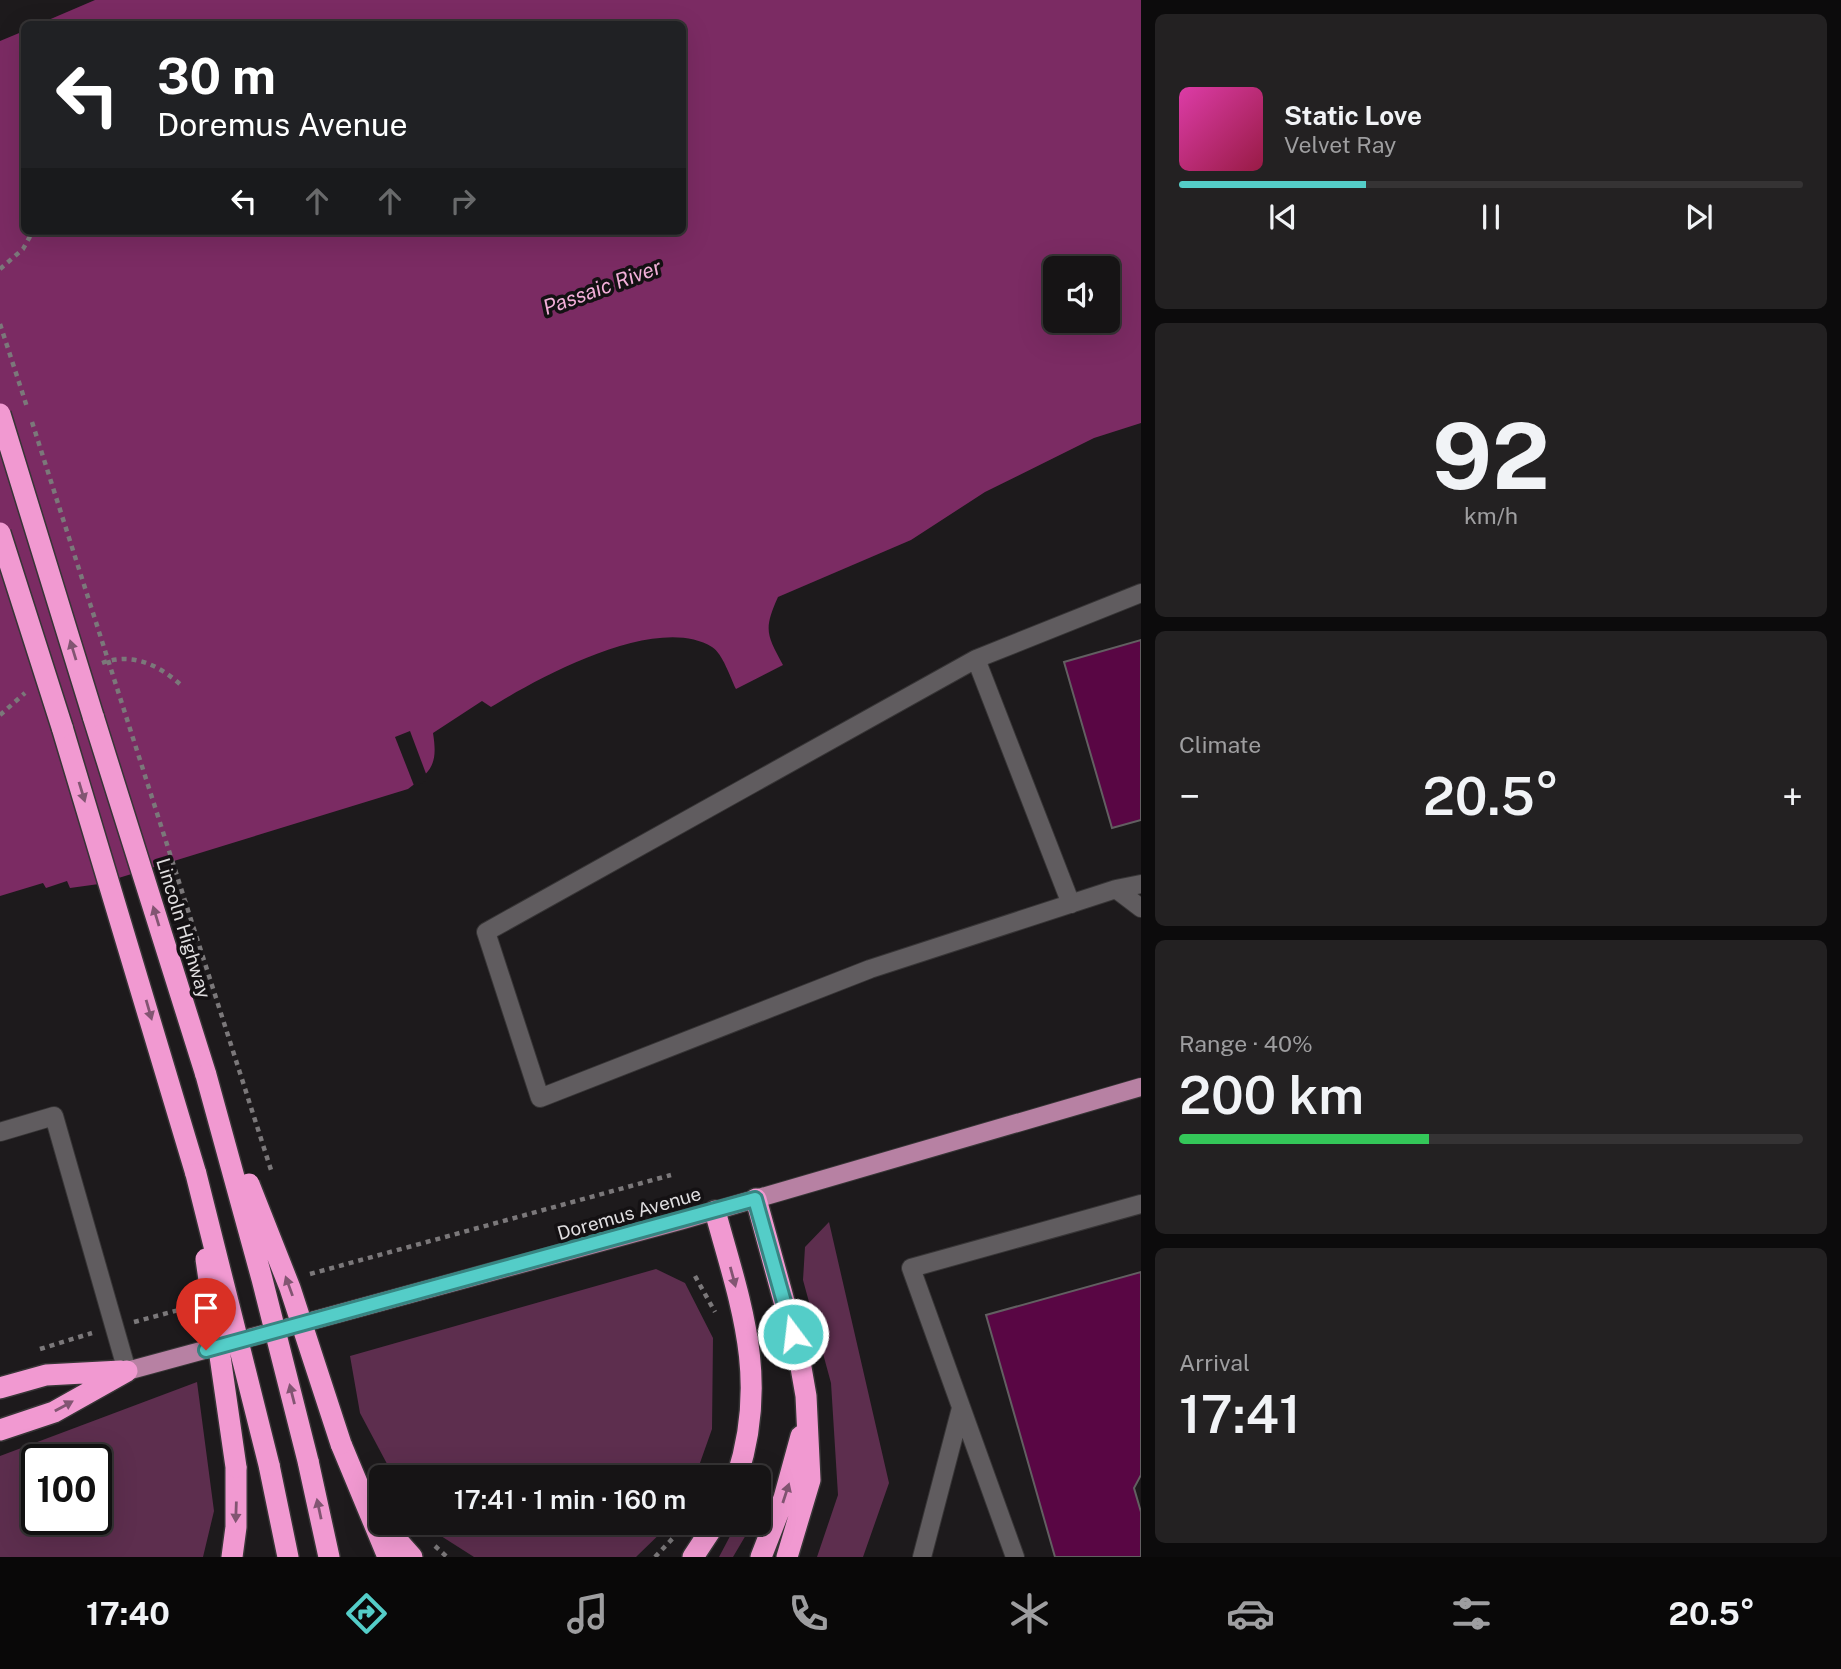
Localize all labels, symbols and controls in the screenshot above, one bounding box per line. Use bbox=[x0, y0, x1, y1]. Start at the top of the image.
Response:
text: 30 m bbox=[157, 47, 276, 105]
icon: left bbox=[42, 49, 133, 140]
text: Static Love bbox=[1284, 100, 1422, 131]
text: Doremus Avenue bbox=[157, 106, 408, 143]
text: Velvet Ray bbox=[1284, 131, 1396, 158]
icon: left bbox=[225, 182, 263, 220]
icon: ahead bbox=[298, 182, 336, 220]
icon: ahead bbox=[371, 182, 409, 220]
icon: right bbox=[444, 182, 482, 220]
icon: previous bbox=[1264, 198, 1302, 236]
icon: pause bbox=[1472, 198, 1510, 236]
icon: next bbox=[1680, 198, 1718, 236]
water label: Passaic River bbox=[539, 254, 666, 320]
map controls bbox=[1043, 256, 1120, 333]
button: sound bbox=[1043, 256, 1120, 333]
text: 92 bbox=[1432, 403, 1550, 509]
text: km/h bbox=[1464, 502, 1518, 529]
one-way arrow bbox=[68, 640, 78, 661]
text: Climate bbox=[1179, 731, 1261, 758]
text: 20.5° bbox=[1423, 766, 1559, 827]
text: − bbox=[1179, 774, 1200, 819]
text: + bbox=[1782, 774, 1803, 819]
one-way arrow bbox=[77, 782, 87, 803]
street label: Lincoln Highway bbox=[152, 855, 216, 1001]
one-way arrow bbox=[150, 905, 161, 926]
one-way arrow bbox=[144, 1000, 154, 1021]
text: Range · 40% bbox=[1179, 1030, 1313, 1057]
text: 200 km bbox=[1179, 1065, 1364, 1126]
street label: Doremus Avenue bbox=[554, 1182, 704, 1244]
one-way arrow bbox=[728, 1266, 739, 1288]
one-way arrow bbox=[283, 1275, 294, 1296]
pin bbox=[176, 1278, 236, 1350]
icon: arrive bbox=[187, 1289, 225, 1327]
position arrow bbox=[756, 1297, 830, 1371]
text: Arrival bbox=[1179, 1349, 1250, 1376]
one-way arrow bbox=[286, 1383, 297, 1405]
text: 17:41 bbox=[1179, 1384, 1301, 1445]
one-way arrow bbox=[54, 1400, 74, 1412]
speed limit sign: 100 bbox=[21, 1444, 112, 1535]
one-way arrow bbox=[781, 1483, 792, 1504]
text: 17:41 · 1 min · 160 m bbox=[454, 1484, 686, 1515]
one-way arrow bbox=[313, 1498, 324, 1520]
one-way arrow bbox=[231, 1501, 242, 1523]
icon: directions bbox=[342, 1589, 391, 1638]
icon: music bbox=[563, 1589, 612, 1638]
icon: phone bbox=[784, 1589, 833, 1638]
icon: climate bbox=[1005, 1589, 1054, 1638]
icon: car bbox=[1226, 1589, 1275, 1638]
icon: filters bbox=[1447, 1589, 1496, 1638]
text: 17:40 bbox=[86, 1595, 170, 1632]
text: 20.5° bbox=[1669, 1595, 1755, 1632]

